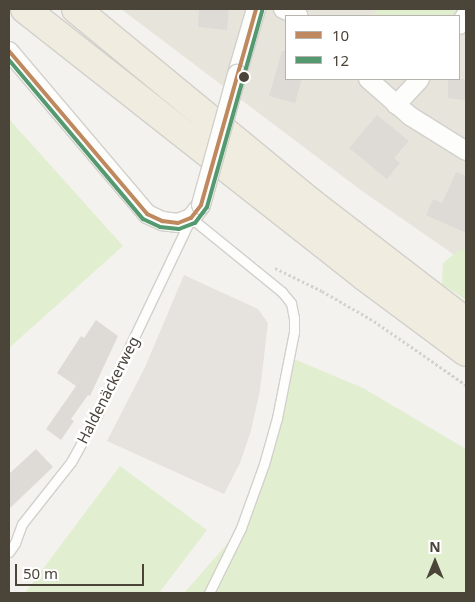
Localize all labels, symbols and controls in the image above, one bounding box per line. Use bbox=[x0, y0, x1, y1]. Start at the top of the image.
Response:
legend bbox=[285, 15, 460, 80]
text: 10 bbox=[332, 25, 349, 45]
text: 12 bbox=[332, 50, 349, 70]
unlabelled marker bbox=[239, 72, 249, 82]
street label: Haldenäckerweg bbox=[73, 333, 143, 447]
north arrow bbox=[410, 537, 460, 587]
text: N bbox=[429, 537, 441, 556]
scale bar bbox=[18, 554, 146, 586]
text: 50 m bbox=[23, 563, 58, 583]

